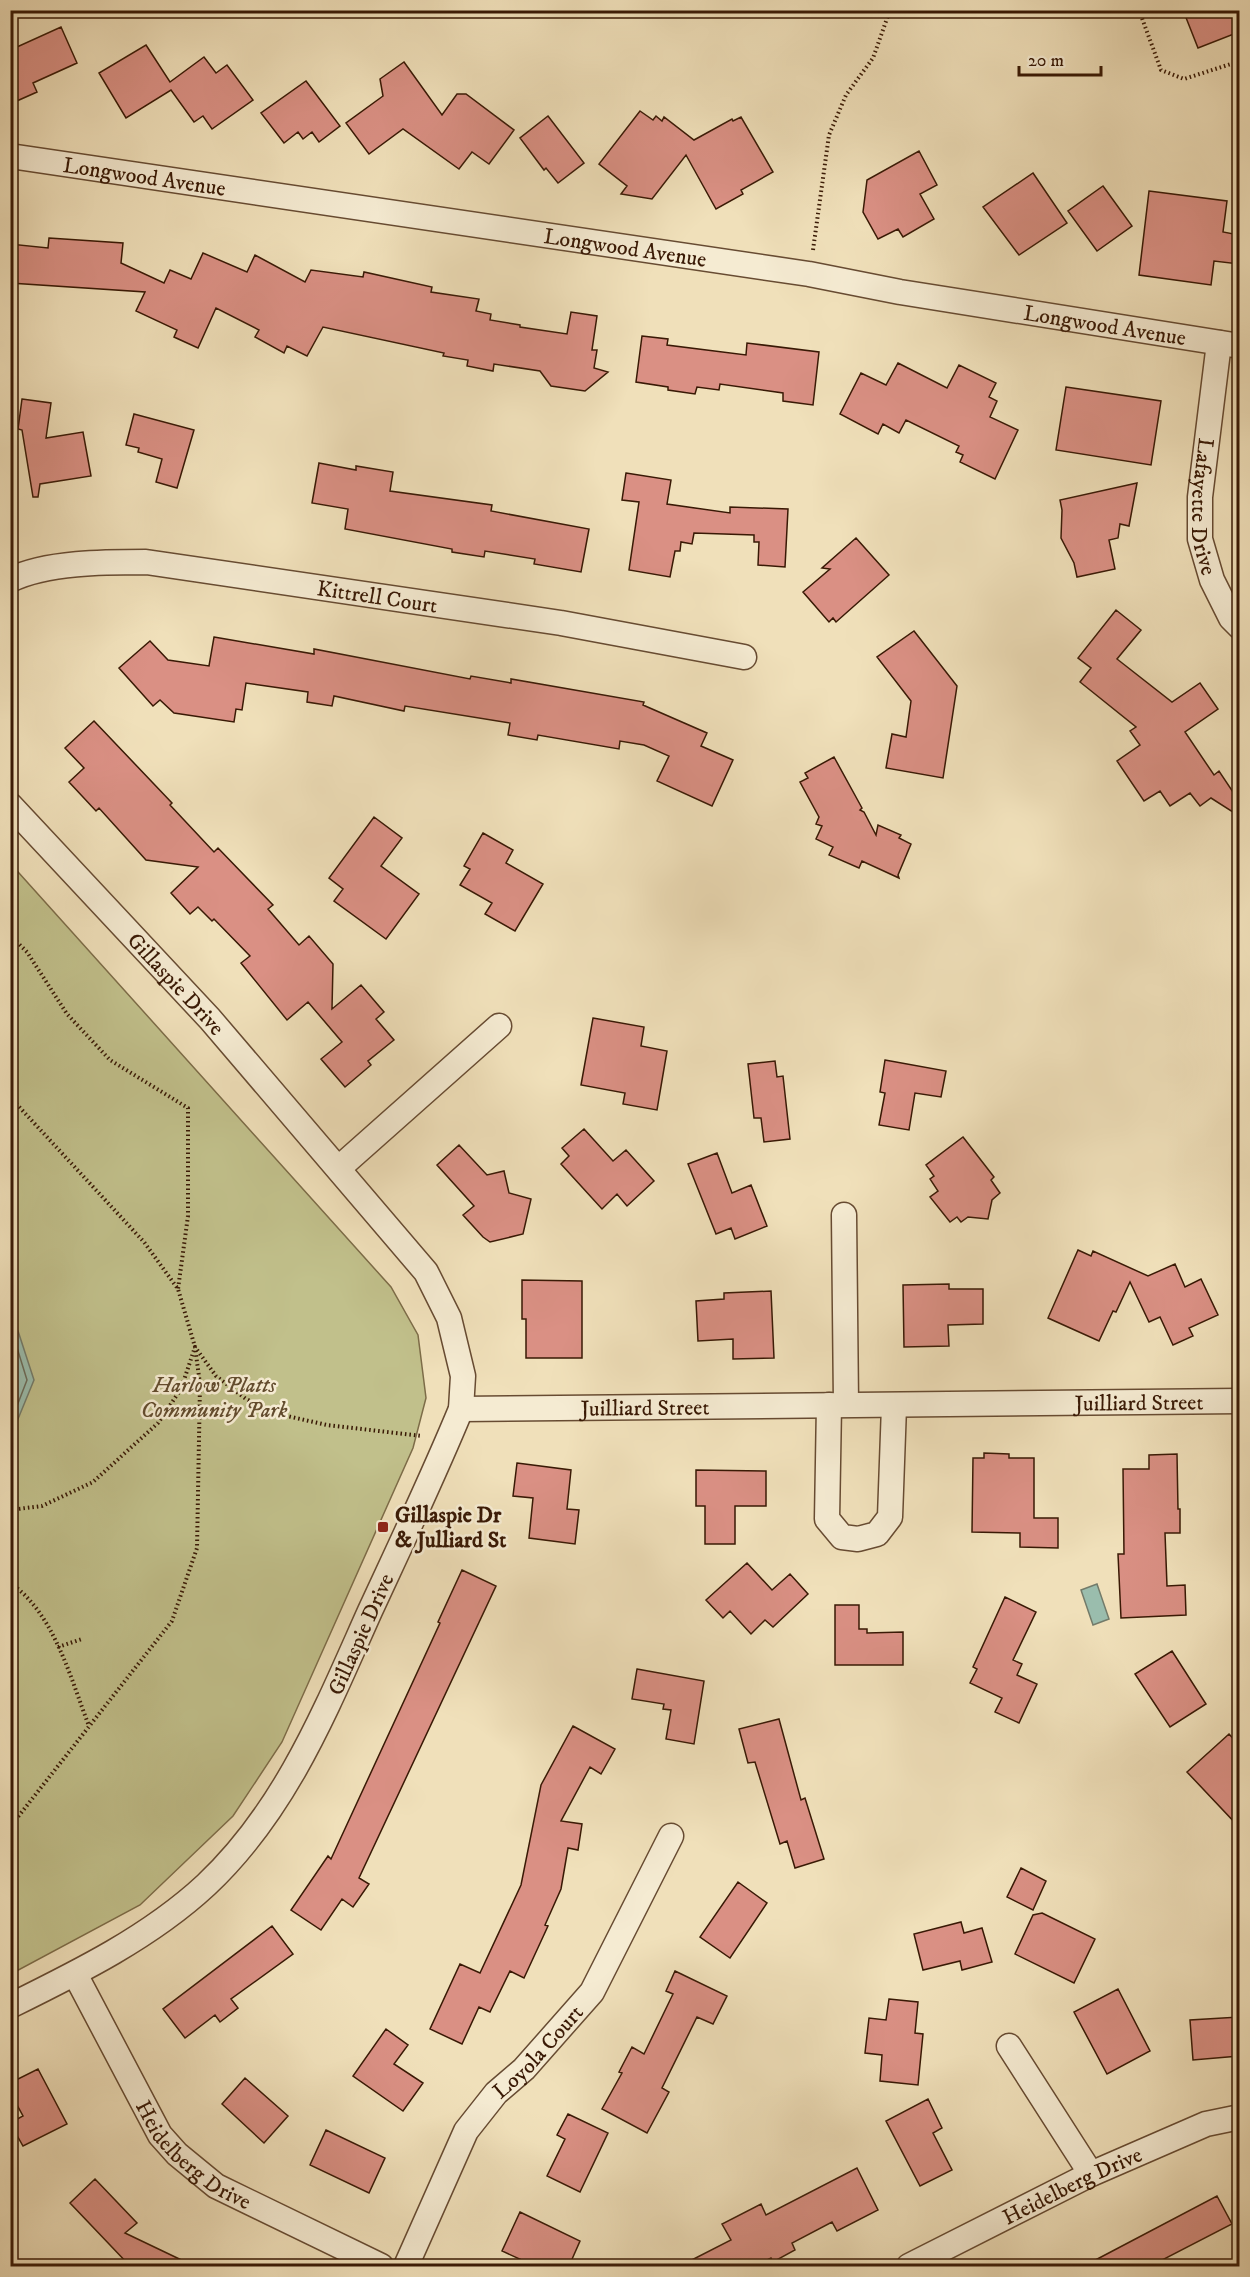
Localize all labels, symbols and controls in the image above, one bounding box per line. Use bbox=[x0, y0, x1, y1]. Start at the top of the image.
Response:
scale bar bbox=[1019, 39, 1102, 77]
text: 20 m bbox=[1028, 50, 1064, 72]
street label: Longwood Avenue bbox=[61, 152, 227, 203]
street label: Longwood Avenue bbox=[542, 223, 708, 274]
street label: Longwood Avenue bbox=[1022, 300, 1188, 352]
street label: Lafayette Drive bbox=[1185, 436, 1222, 579]
street label: Kittrell Court bbox=[315, 575, 439, 620]
street label: Gillaspie Drive bbox=[121, 927, 230, 1041]
park label: Harlow Platts Community Park bbox=[141, 1372, 288, 1424]
street label: Juilliard Street bbox=[1072, 1389, 1204, 1418]
street label: Juilliard Street bbox=[578, 1394, 710, 1423]
place label: Gillaspie Dr & Julliard St bbox=[395, 1502, 506, 1554]
marker: Gillaspie Dr & Julliard St bbox=[376, 1520, 390, 1534]
street label: Gillaspie Drive bbox=[322, 1570, 400, 1700]
street label: Loyola Court bbox=[488, 2000, 589, 2105]
street label: Heidelberg Drive bbox=[129, 2096, 255, 2216]
street label: Heidelberg Drive bbox=[998, 2141, 1146, 2232]

